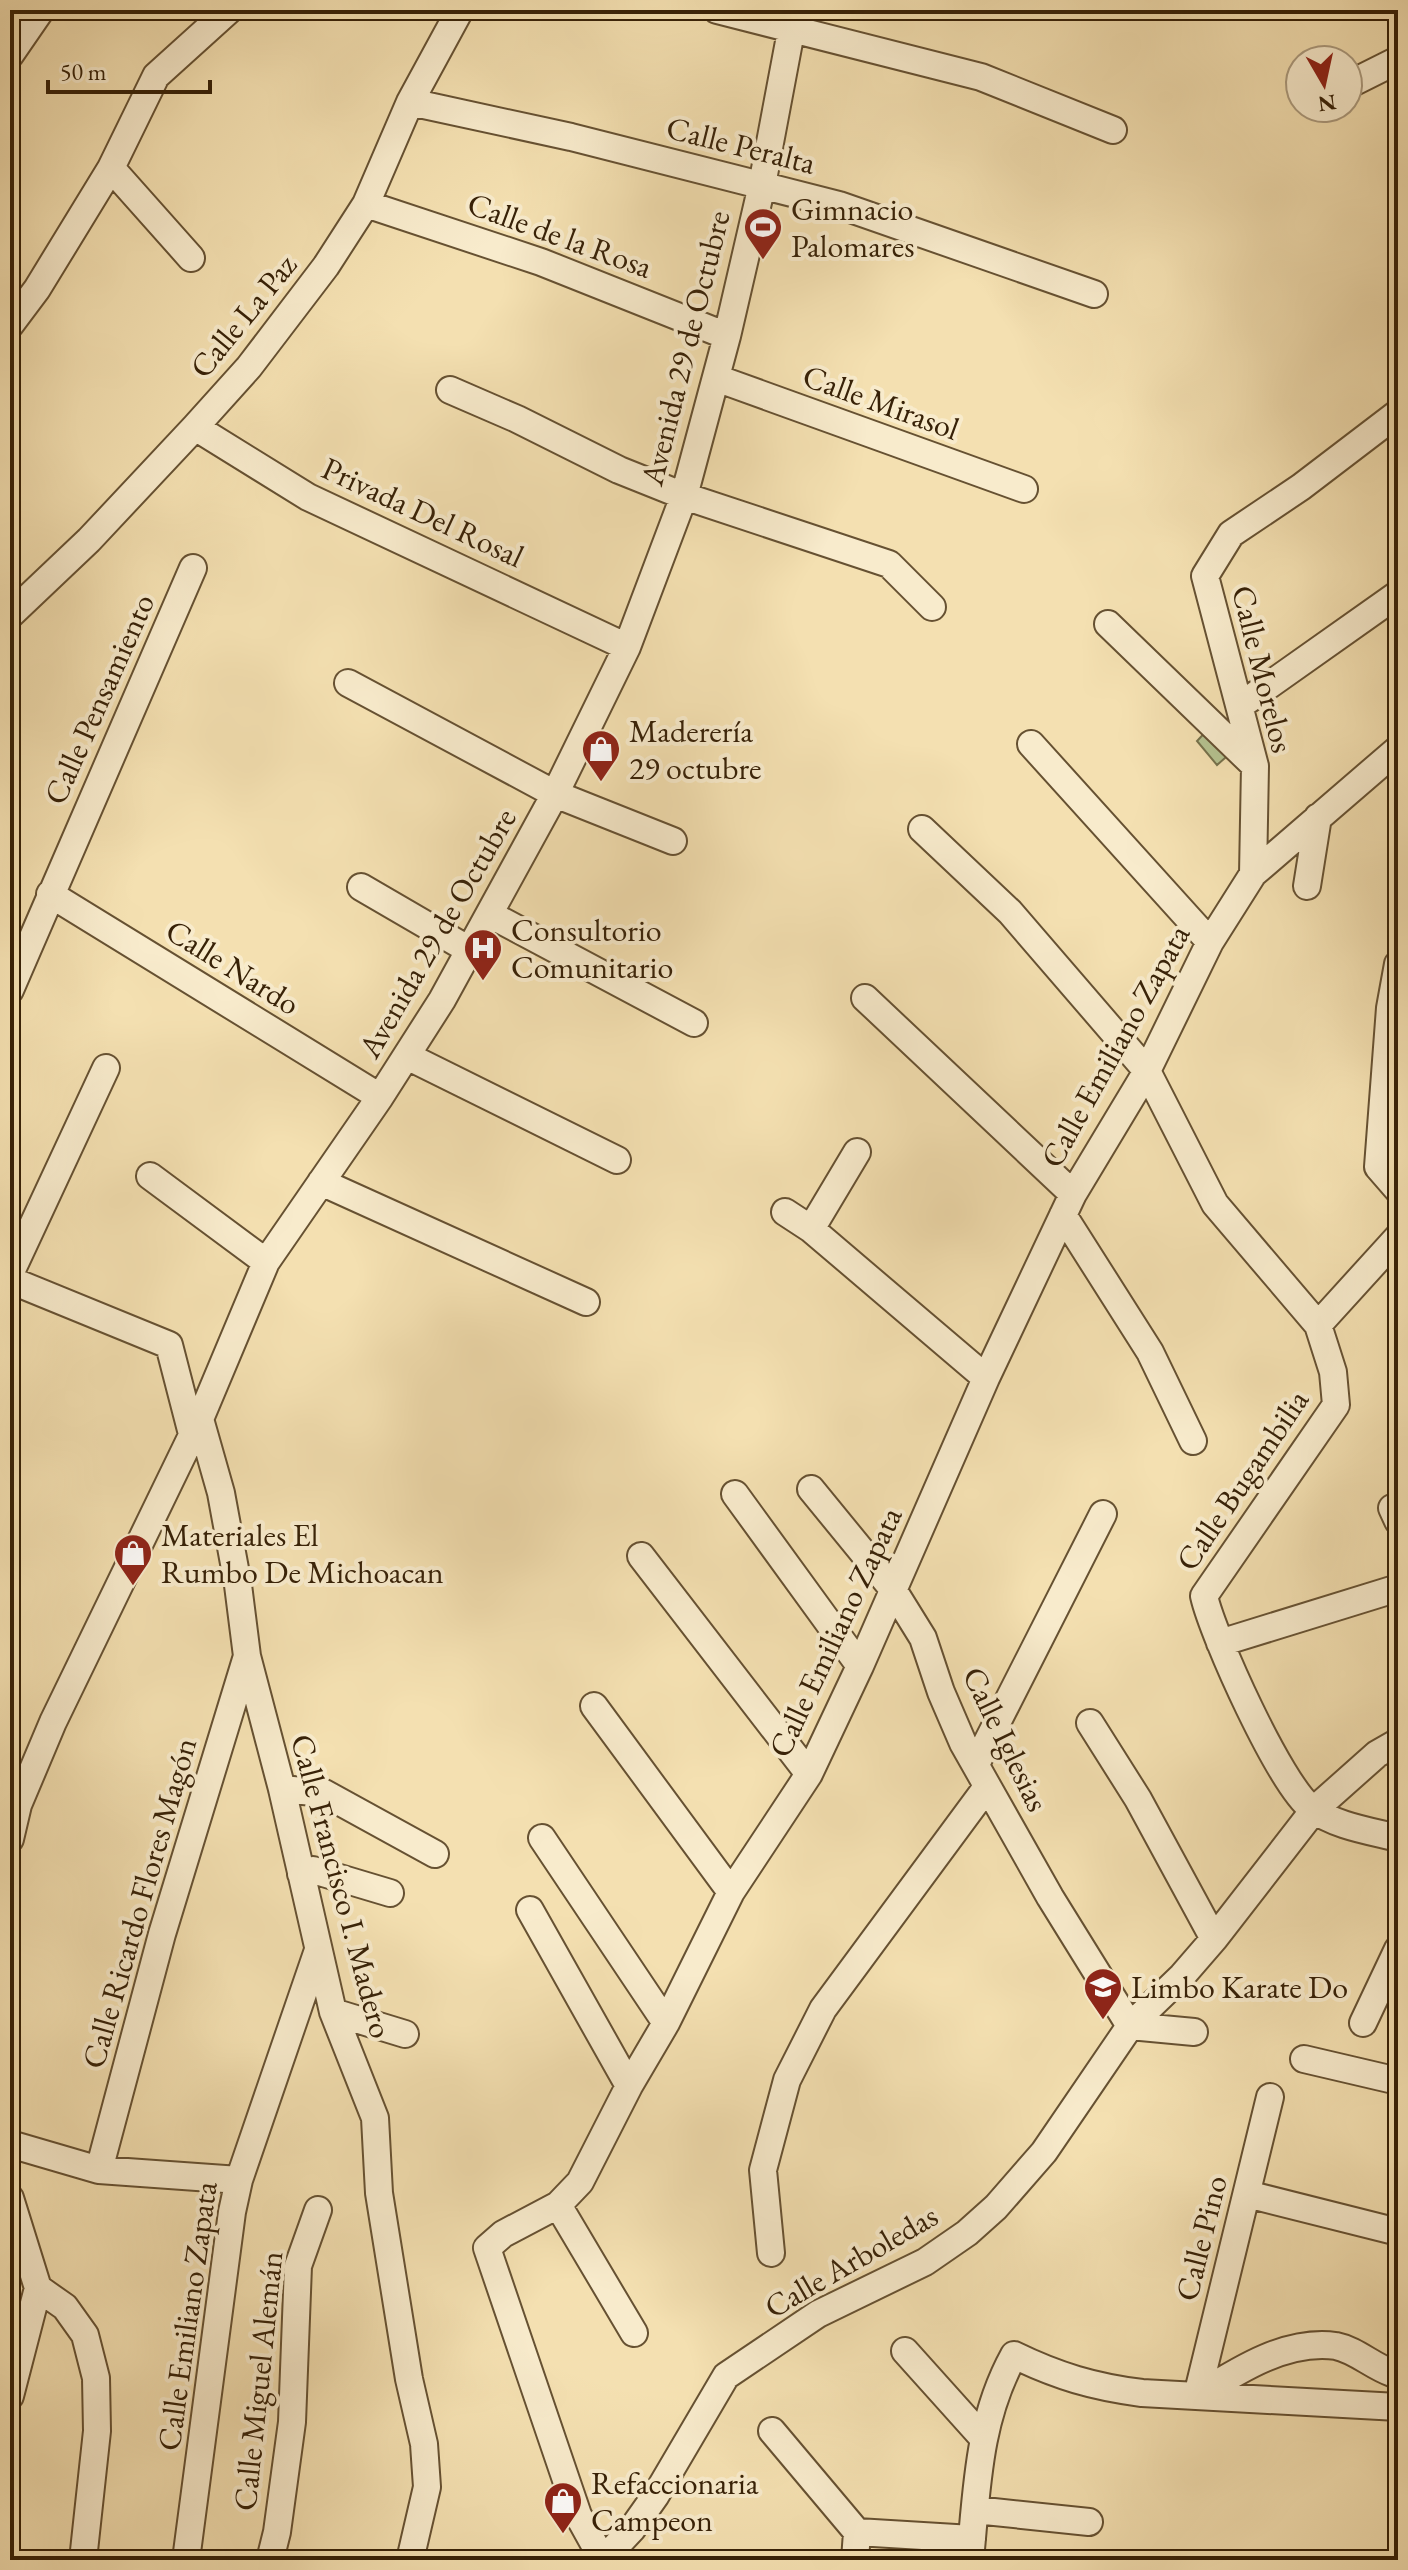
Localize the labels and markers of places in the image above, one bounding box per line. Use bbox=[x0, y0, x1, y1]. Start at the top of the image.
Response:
place label: Gimnacio Palomares bbox=[791, 188, 915, 267]
sports icon: Gimnacio Palomares bbox=[742, 206, 784, 261]
place label: Maderería 29 octubre bbox=[629, 710, 762, 789]
shop icon: Maderería 29 octubre bbox=[580, 728, 622, 783]
place label: Consultorio Comunitario bbox=[511, 909, 673, 988]
hospital icon: Consultorio Comunitario bbox=[462, 927, 504, 982]
place label: Materiales El Rumbo De Michoacan bbox=[161, 1514, 444, 1593]
shop icon: Materiales El Rumbo De Michoacan bbox=[112, 1532, 154, 1587]
school or university icon: Limbo Karate Do bbox=[1082, 1966, 1124, 2021]
place label: Limbo Karate Do bbox=[1131, 1966, 1348, 2008]
place label: Refaccionaria Campeon bbox=[591, 2462, 759, 2541]
shop icon: Refaccionaria Campeon bbox=[542, 2480, 584, 2535]

